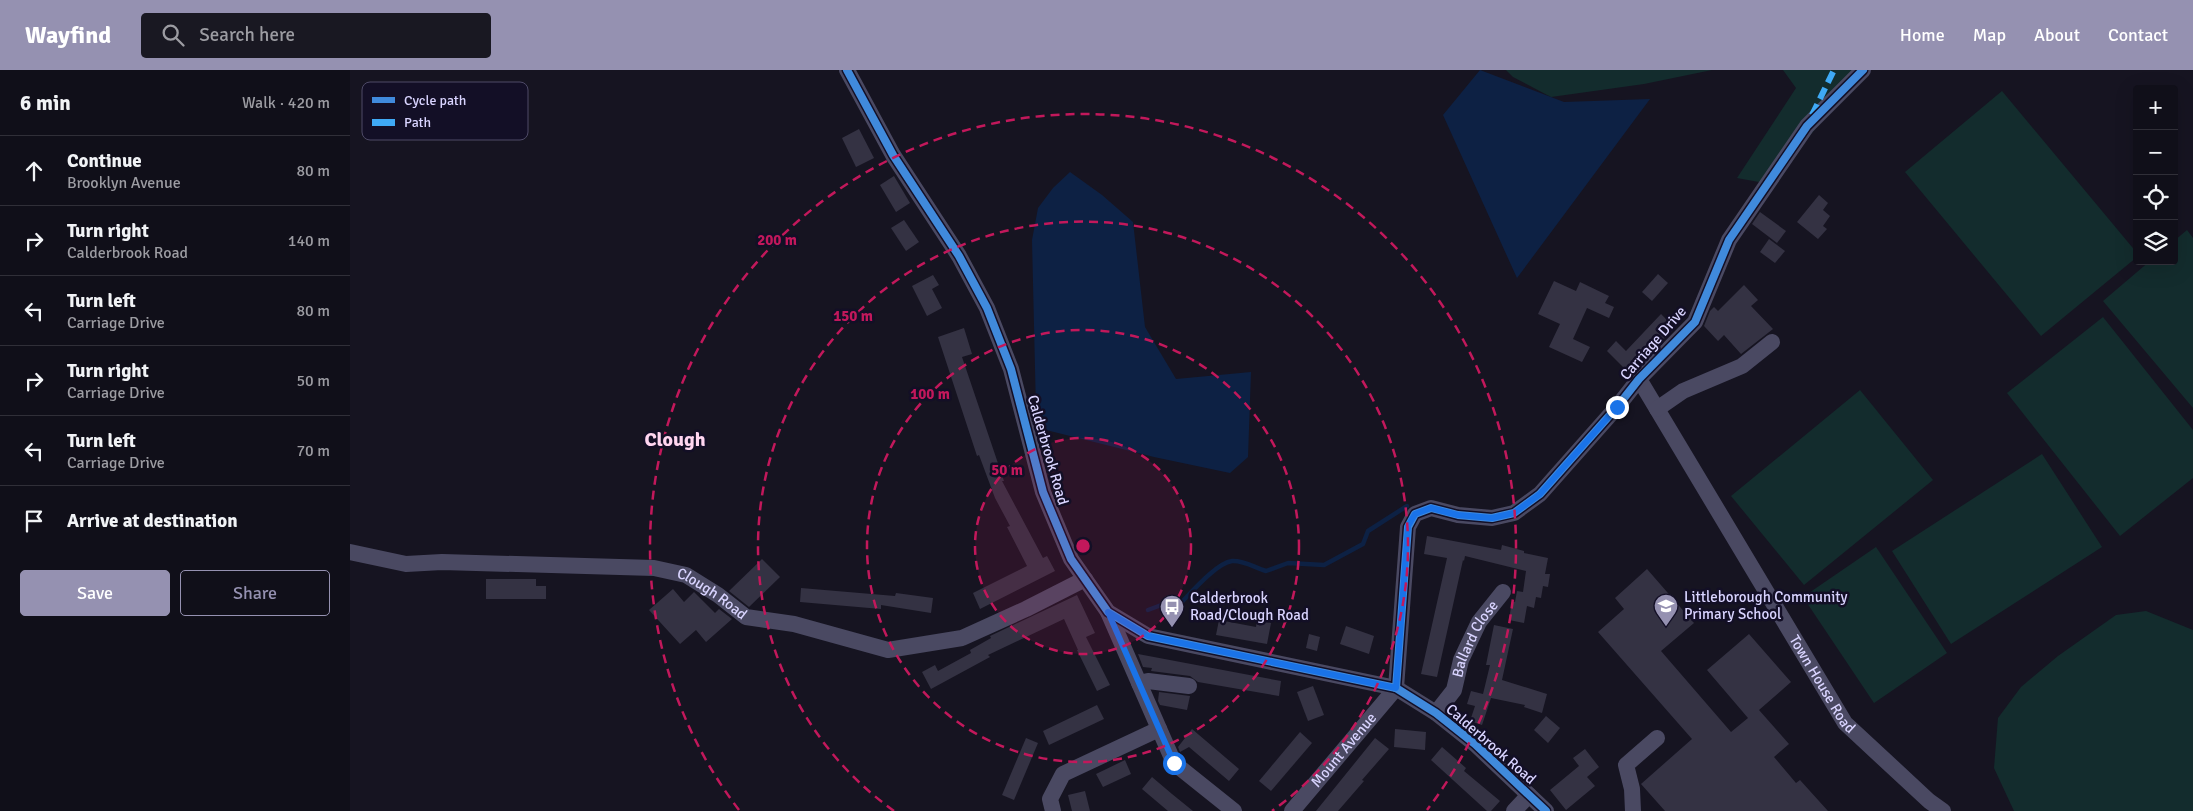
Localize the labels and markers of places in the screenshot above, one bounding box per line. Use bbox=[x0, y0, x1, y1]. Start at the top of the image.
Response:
centre of rings bbox=[1074, 537, 1092, 555]
place label: Littleborough Community Primary School bbox=[1684, 588, 1848, 623]
place label: Calderbrook Road/Clough Road bbox=[1190, 589, 1309, 624]
school or university icon: Littleborough Community Primary School bbox=[1653, 593, 1679, 627]
bus stop icon: Calderbrook Road/Clough Road bbox=[1159, 594, 1185, 628]

